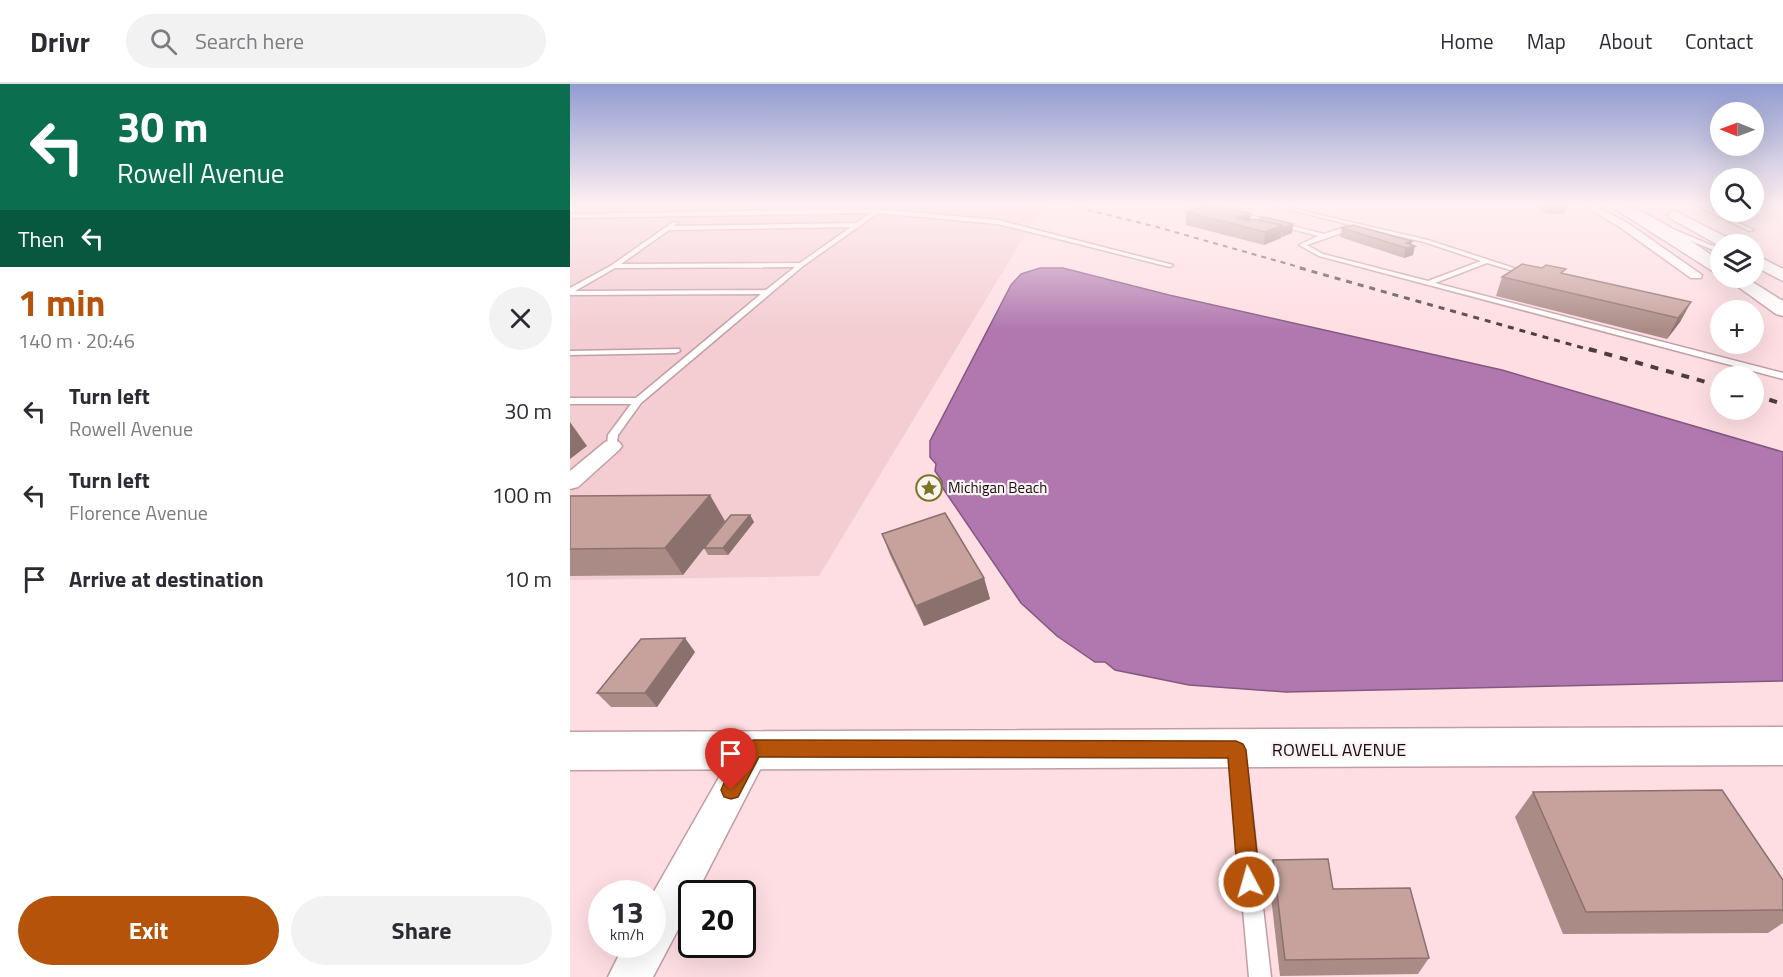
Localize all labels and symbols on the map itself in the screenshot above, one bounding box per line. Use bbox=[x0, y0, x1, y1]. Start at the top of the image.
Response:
north arrow bbox=[1710, 102, 1764, 156]
place icon: Michigan Beach bbox=[914, 473, 944, 503]
place label: Michigan Beach bbox=[948, 476, 1047, 499]
pin bbox=[705, 728, 756, 790]
street label: ROWELL AVENUE bbox=[1272, 736, 1406, 763]
position arrow bbox=[1217, 850, 1281, 914]
speed limit sign: 20 bbox=[678, 880, 756, 958]

